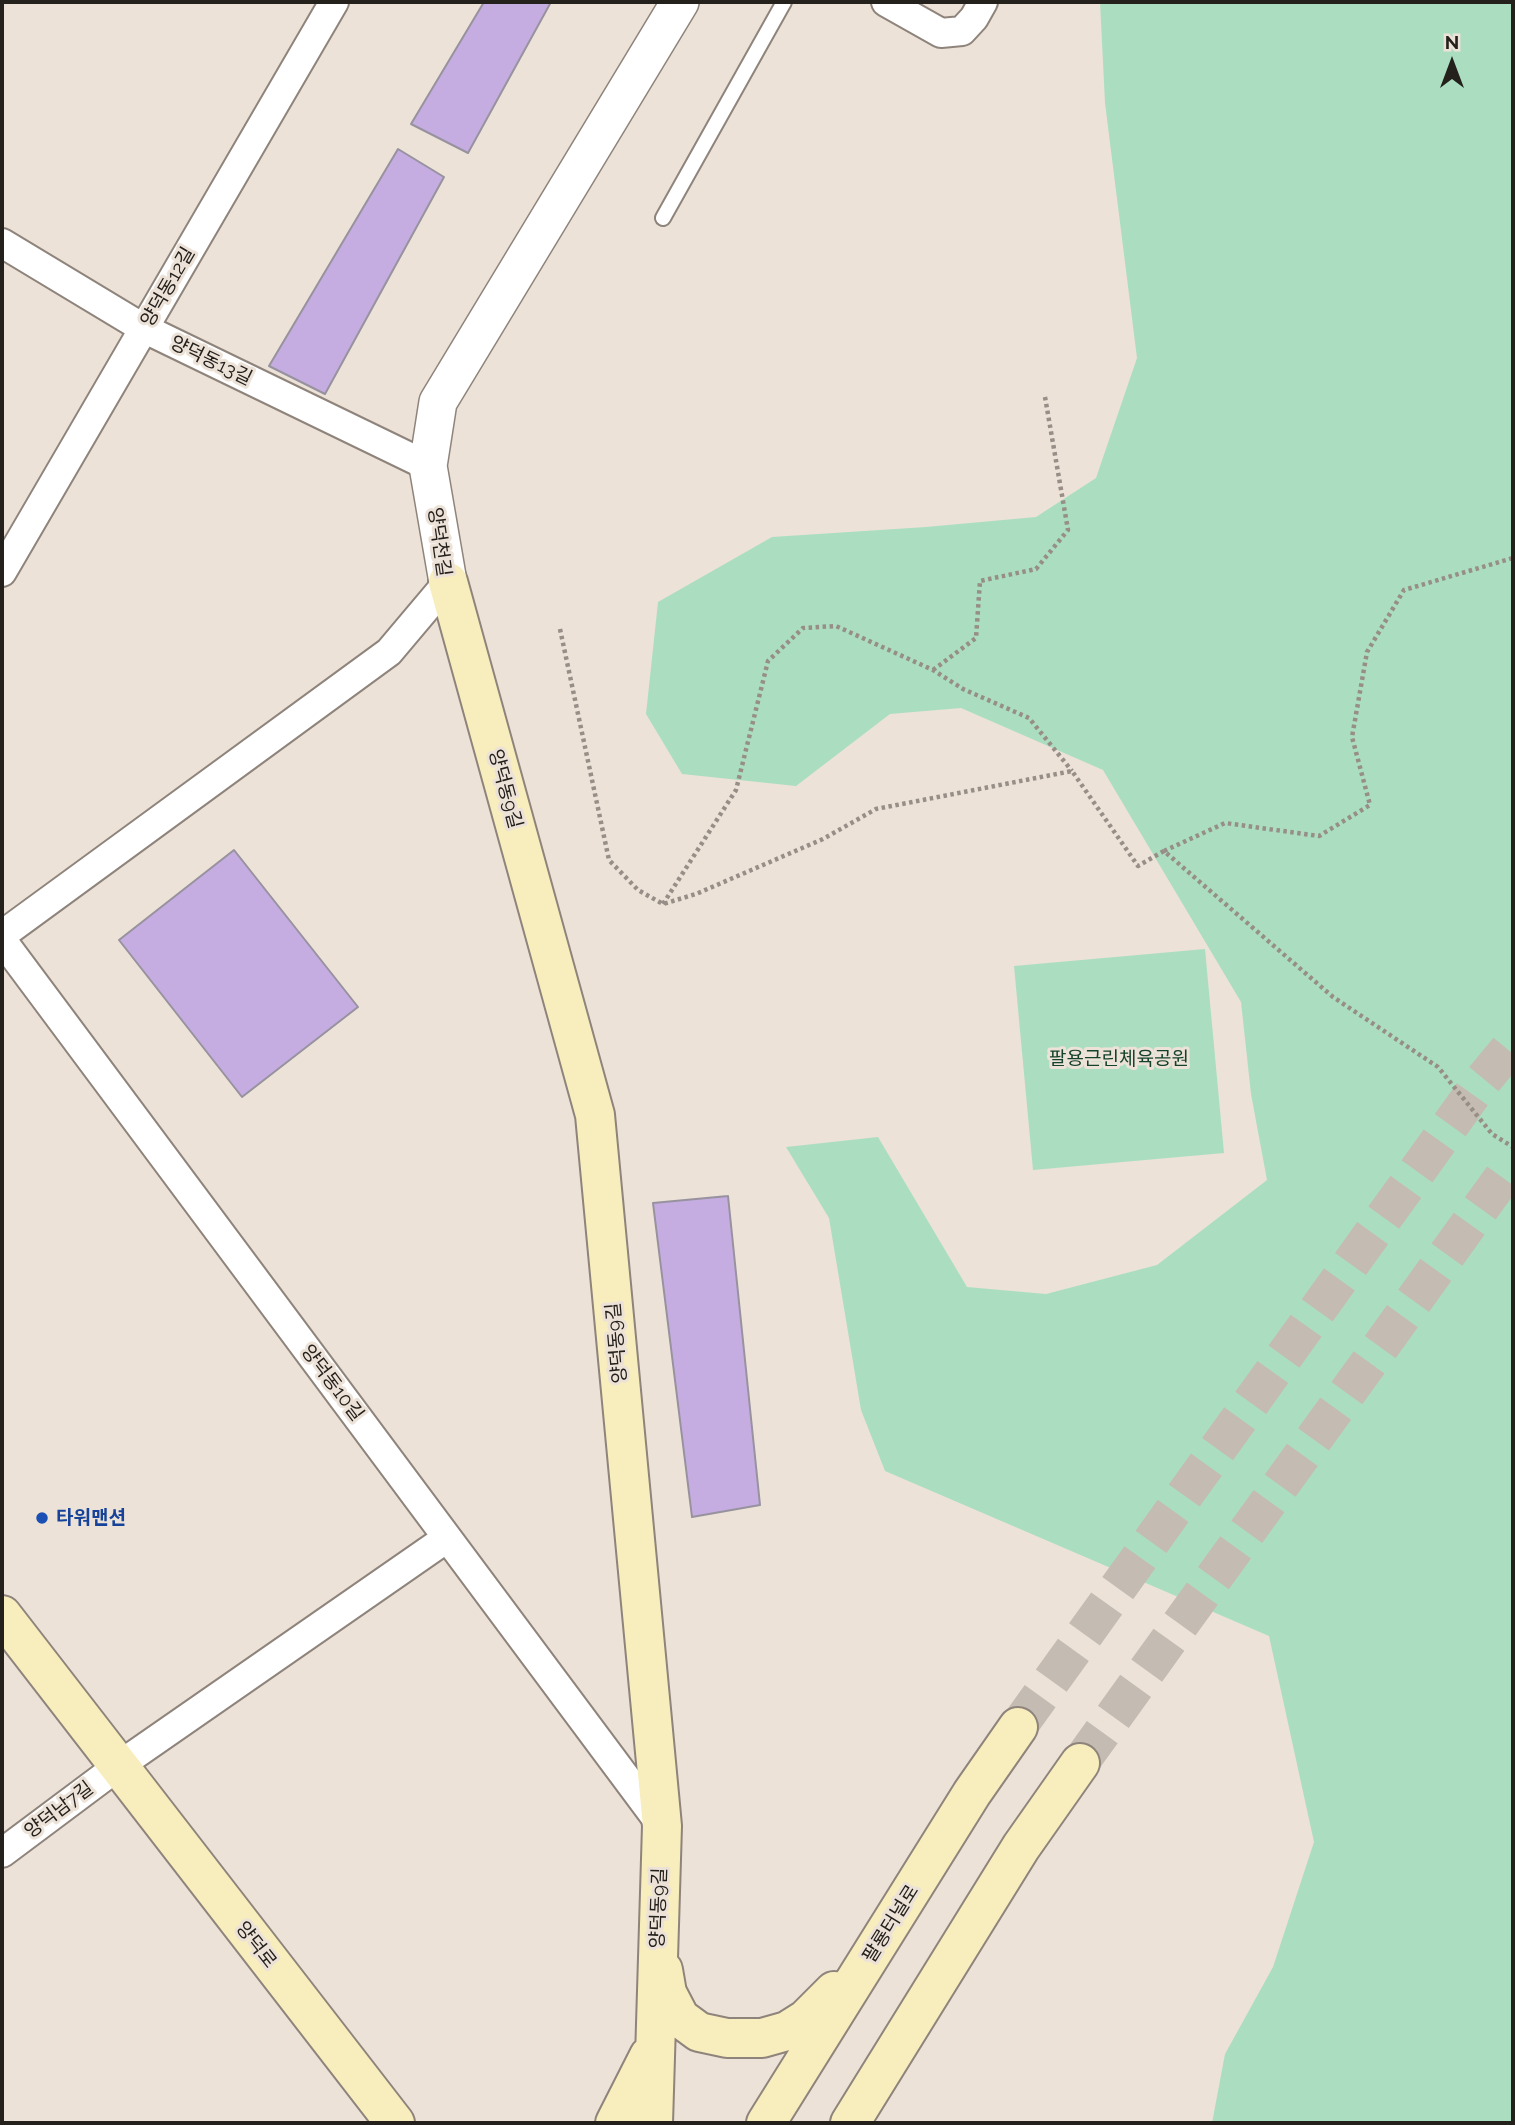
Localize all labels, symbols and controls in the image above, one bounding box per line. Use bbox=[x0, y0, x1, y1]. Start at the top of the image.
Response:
north arrow bbox=[1417, 28, 1487, 98]
text: N bbox=[1445, 31, 1459, 53]
street label: 양덕동12길 bbox=[136, 243, 200, 331]
street label: 양덕동13길 bbox=[166, 331, 256, 391]
street label: 양덕천길 bbox=[423, 506, 455, 578]
street label: 양덕동9길 bbox=[483, 747, 527, 831]
park label: 팔용근린체육공원 bbox=[1049, 1048, 1189, 1070]
street label: 양덕동9길 bbox=[602, 1302, 632, 1384]
street label: 양덕동10길 bbox=[296, 1340, 368, 1426]
place label: 타워맨션 bbox=[56, 1507, 126, 1529]
marker: 타워맨션 bbox=[34, 1510, 50, 1526]
street label: 양덕남7길 bbox=[20, 1777, 98, 1843]
street label: 양덕동9길 bbox=[646, 1867, 672, 1949]
street label: 팔룡터널로 bbox=[858, 1881, 924, 1967]
street label: 양덕로 bbox=[231, 1917, 281, 1973]

